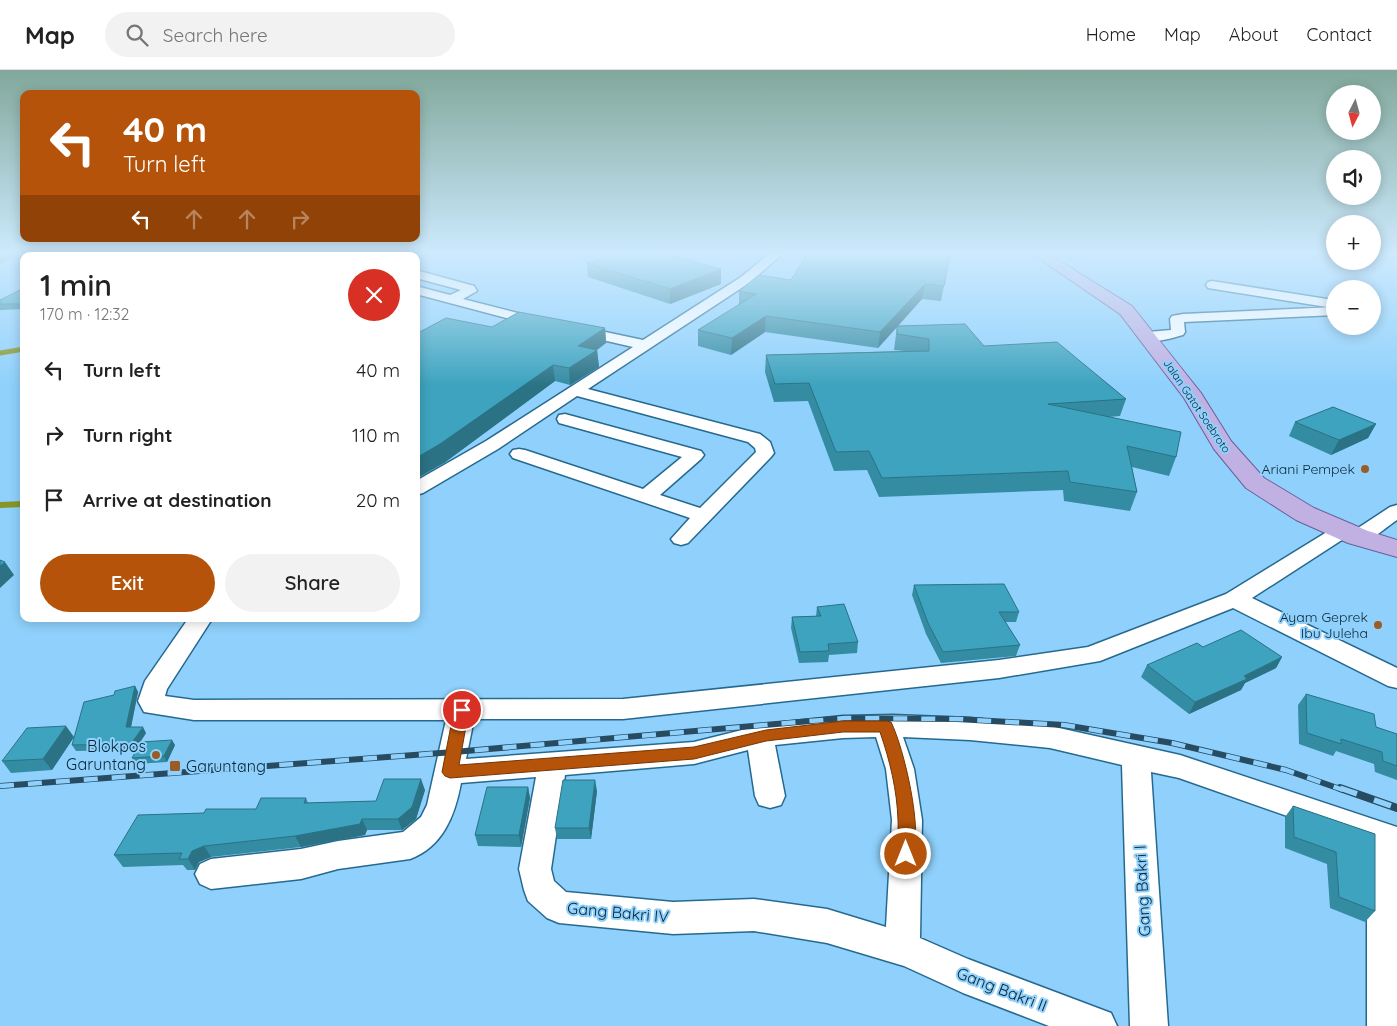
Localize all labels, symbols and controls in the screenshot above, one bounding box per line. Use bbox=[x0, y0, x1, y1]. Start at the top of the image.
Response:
search box bbox=[105, 12, 455, 57]
text: Map bbox=[25, 20, 75, 50]
icon: search bbox=[123, 21, 151, 49]
text: Search here bbox=[163, 23, 268, 47]
text: Home bbox=[1086, 23, 1136, 46]
text: Map bbox=[1164, 23, 1201, 46]
text: About bbox=[1229, 23, 1279, 46]
text: Contact bbox=[1307, 23, 1372, 46]
north arrow bbox=[1326, 85, 1381, 140]
map controls bbox=[1326, 85, 1381, 335]
text: 40 m bbox=[123, 107, 207, 151]
icon: left bbox=[40, 110, 105, 175]
text: Turn left bbox=[123, 150, 206, 178]
button: sound bbox=[1326, 150, 1381, 205]
icon: left bbox=[127, 205, 155, 233]
icon: ahead bbox=[180, 205, 208, 233]
icon: ahead bbox=[233, 205, 261, 233]
icon: right bbox=[286, 205, 314, 233]
button: + bbox=[1326, 215, 1381, 270]
text: 1 min bbox=[40, 266, 112, 304]
button: close bbox=[348, 269, 400, 321]
button: − bbox=[1326, 280, 1381, 335]
text: 170 m · 12:32 bbox=[40, 304, 130, 324]
icon: left bbox=[40, 356, 68, 384]
street label: Jalan Gatot Soebroto bbox=[1161, 357, 1234, 456]
text: Turn left bbox=[83, 358, 161, 382]
text: 40 m bbox=[356, 358, 400, 382]
icon: right bbox=[40, 421, 68, 449]
text: Turn right bbox=[83, 423, 172, 447]
text: 110 m bbox=[352, 423, 400, 447]
place label: Ariani Pempek bbox=[1261, 460, 1355, 478]
marker: Ariani Pempek bbox=[1359, 463, 1371, 475]
icon: arrive bbox=[40, 486, 68, 514]
text: Arrive at destination bbox=[83, 488, 272, 512]
text: 20 m bbox=[356, 488, 400, 512]
button: Exit bbox=[40, 554, 215, 612]
button: Share bbox=[225, 554, 400, 612]
place label: Ayam Geprek Ibu Juleha bbox=[1280, 608, 1368, 642]
marker: Ayam Geprek Ibu Juleha bbox=[1372, 619, 1384, 631]
pin bbox=[441, 689, 483, 731]
icon: arrive bbox=[448, 696, 476, 724]
place label: Blokpos Garuntang bbox=[66, 736, 146, 774]
marker: Blokpos Garuntang bbox=[150, 749, 162, 761]
place label: Garuntang bbox=[186, 756, 266, 776]
marker: Garuntang bbox=[168, 759, 182, 773]
position arrow bbox=[879, 827, 931, 879]
street label: Gang Bakri I bbox=[1130, 845, 1154, 937]
street label: Gang Bakri IV bbox=[566, 898, 670, 926]
street label: Gang Bakri II bbox=[954, 963, 1050, 1015]

